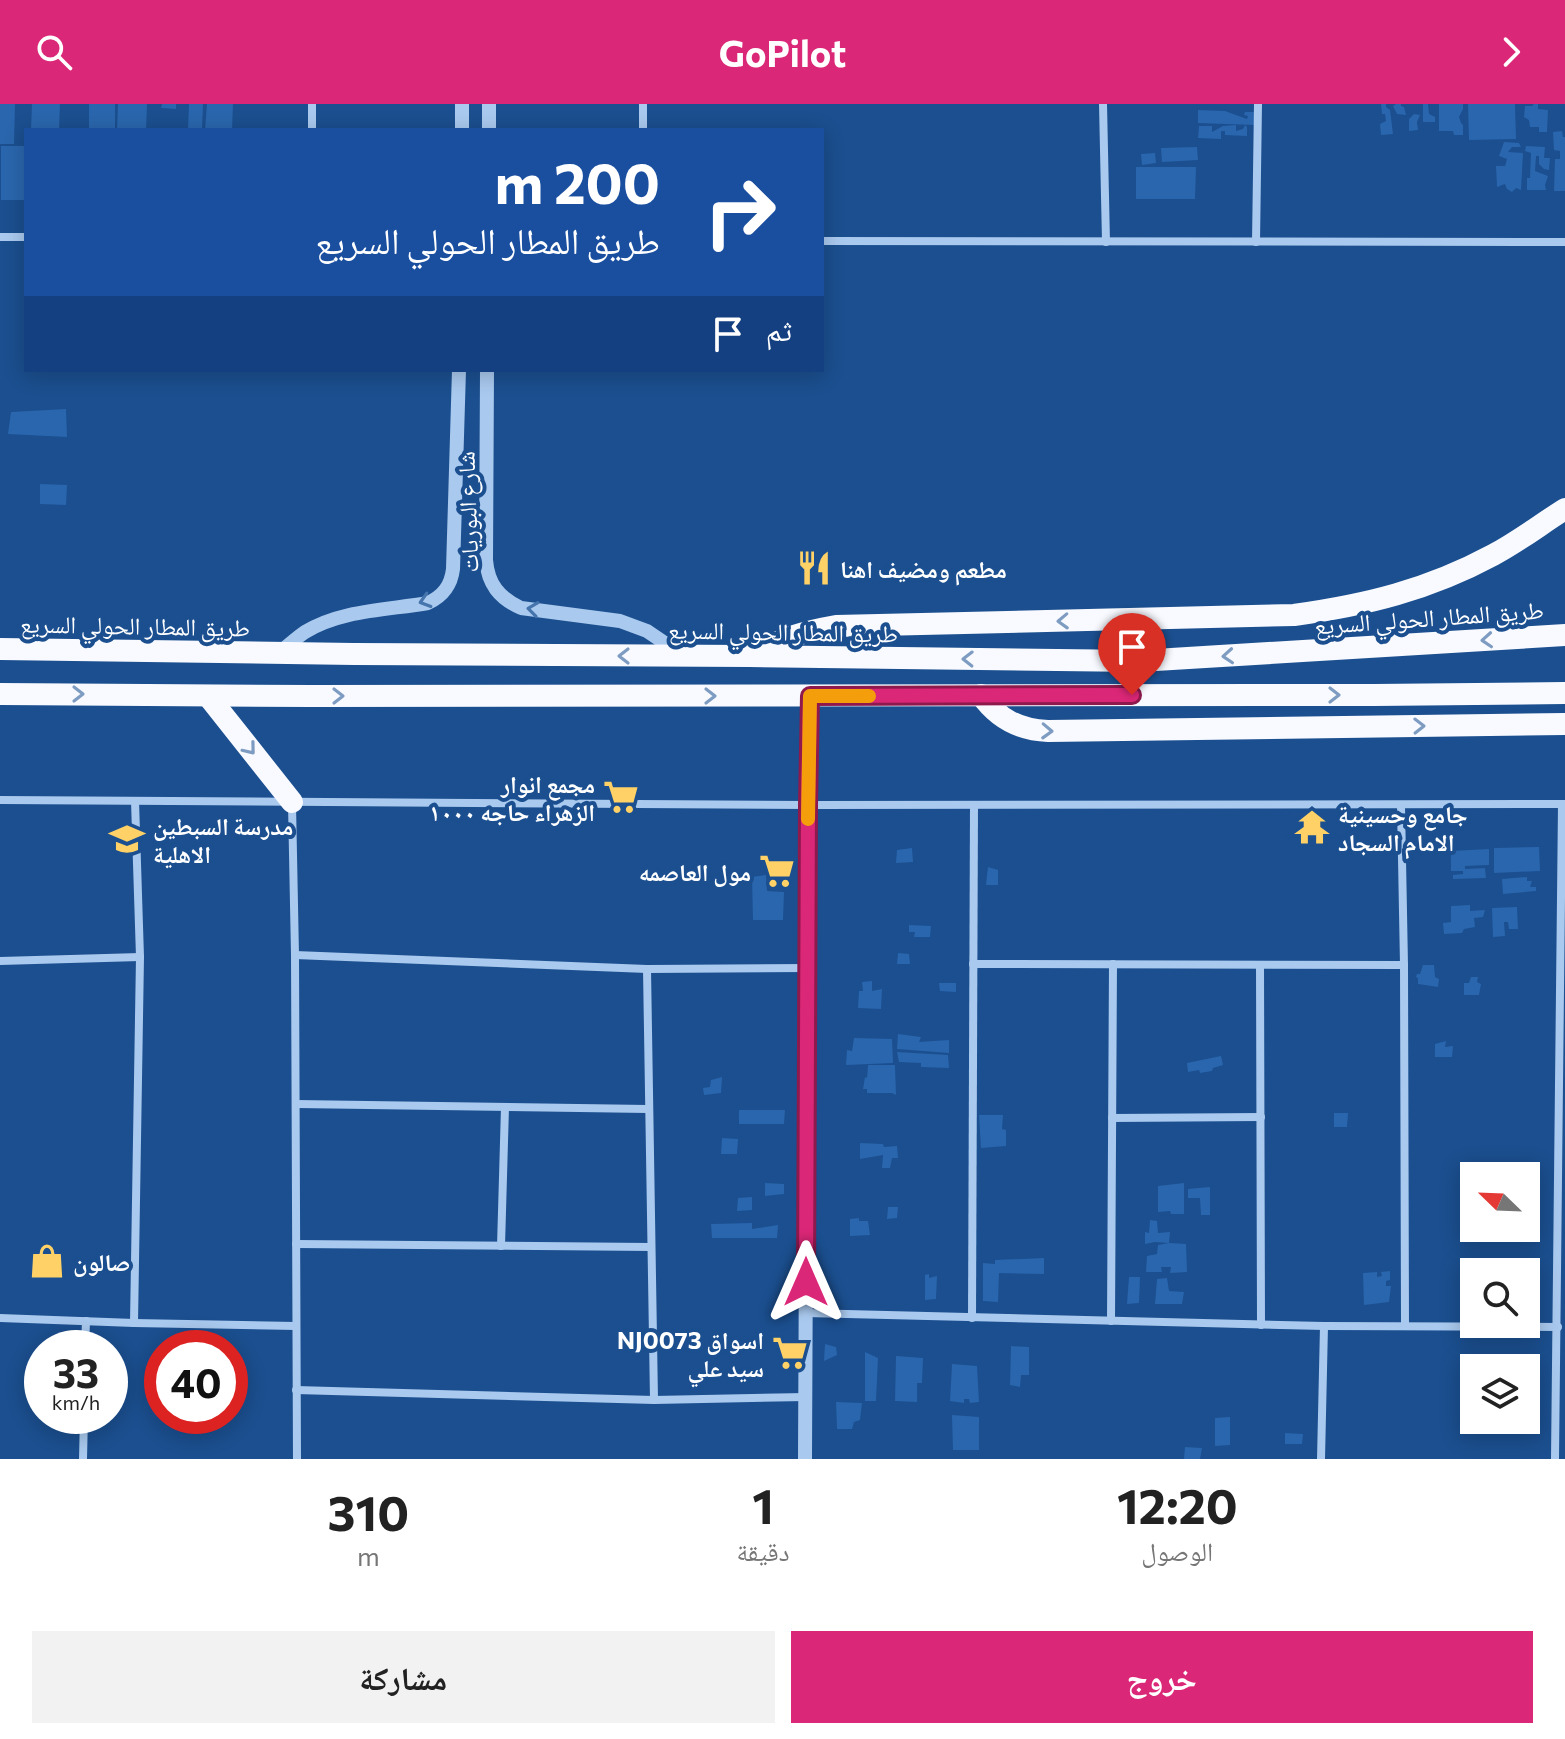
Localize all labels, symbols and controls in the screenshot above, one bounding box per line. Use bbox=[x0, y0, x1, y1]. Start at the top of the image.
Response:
icon: search bbox=[32, 30, 76, 74]
text: GoPilot bbox=[719, 30, 846, 74]
icon: forward bbox=[1489, 30, 1533, 74]
text: 200 m bbox=[494, 147, 660, 216]
icon: right bbox=[688, 160, 792, 264]
text: طريق المطار الحولي السريع bbox=[315, 217, 660, 261]
text: ثم bbox=[766, 310, 792, 347]
icon: arrive bbox=[706, 312, 750, 356]
street label: شارع البوريات bbox=[450, 451, 486, 573]
restaurant icon: مطعم ومضيف اهنا bbox=[795, 549, 833, 587]
place label: مطعم ومضيف اهنا bbox=[840, 554, 1007, 586]
one-way arrow bbox=[419, 592, 433, 608]
street label: طريق المطار الحولي السريع bbox=[1313, 595, 1545, 646]
one-way arrow bbox=[526, 601, 540, 618]
street label: طريق المطار الحولي السريع bbox=[20, 608, 250, 648]
one-way arrow bbox=[1056, 613, 1069, 630]
pin bbox=[1098, 613, 1166, 695]
street label: طريق المطار الحولي السريع bbox=[668, 614, 898, 654]
icon: arrive bbox=[1110, 625, 1154, 669]
one-way arrow bbox=[1480, 631, 1493, 648]
one-way arrow bbox=[617, 647, 630, 665]
one-way arrow bbox=[1221, 647, 1234, 664]
one-way arrow bbox=[961, 650, 974, 668]
one-way arrow bbox=[72, 686, 85, 703]
one-way arrow bbox=[1328, 686, 1341, 704]
one-way arrow bbox=[332, 687, 345, 705]
one-way arrow bbox=[704, 687, 717, 705]
one-way arrow bbox=[1413, 717, 1426, 735]
one-way arrow bbox=[1041, 722, 1054, 739]
one-way arrow bbox=[240, 740, 255, 754]
place label: مجمع انوار الزهراء حاجه ١٠٠٠ bbox=[429, 769, 595, 826]
supermarket icon: مجمع انوار الزهراء حاجه ١٠٠٠ bbox=[602, 778, 640, 816]
place label: جامع وحسينية الامام السجاد bbox=[1338, 799, 1468, 860]
temple icon: جامع وحسينية الامام السجاد bbox=[1293, 808, 1331, 846]
place label: مدرسة السبطين الاهلية bbox=[153, 811, 293, 868]
school or university icon: مدرسة السبطين الاهلية bbox=[108, 820, 146, 858]
supermarket icon: مول العاصمه bbox=[758, 852, 796, 890]
place label: مول العاصمه bbox=[639, 857, 751, 887]
north arrow bbox=[1460, 1162, 1540, 1242]
map controls bbox=[1460, 1162, 1540, 1434]
position arrow bbox=[764, 1240, 848, 1324]
shop icon: صالون bbox=[28, 1242, 66, 1280]
place label: صالون bbox=[73, 1247, 130, 1277]
button: search bbox=[1460, 1258, 1540, 1338]
place label: NJ0073 اسواق سيد علي bbox=[617, 1325, 764, 1387]
speed limit sign: 40 bbox=[144, 1330, 248, 1434]
supermarket icon: NJ0073 اسواق سيد علي bbox=[771, 1334, 809, 1372]
text: 33 bbox=[53, 1347, 99, 1396]
button: layers bbox=[1460, 1354, 1540, 1434]
text: km/h bbox=[52, 1390, 100, 1414]
text: 1 bbox=[752, 1475, 774, 1534]
text: 12:20 bbox=[1117, 1475, 1238, 1534]
text: 310 bbox=[328, 1482, 409, 1541]
text: دقيقة bbox=[737, 1535, 789, 1566]
text: الوصول bbox=[1141, 1535, 1213, 1566]
text: m bbox=[357, 1540, 380, 1571]
button: مشاركة bbox=[32, 1631, 775, 1723]
button: خروج bbox=[791, 1631, 1533, 1723]

